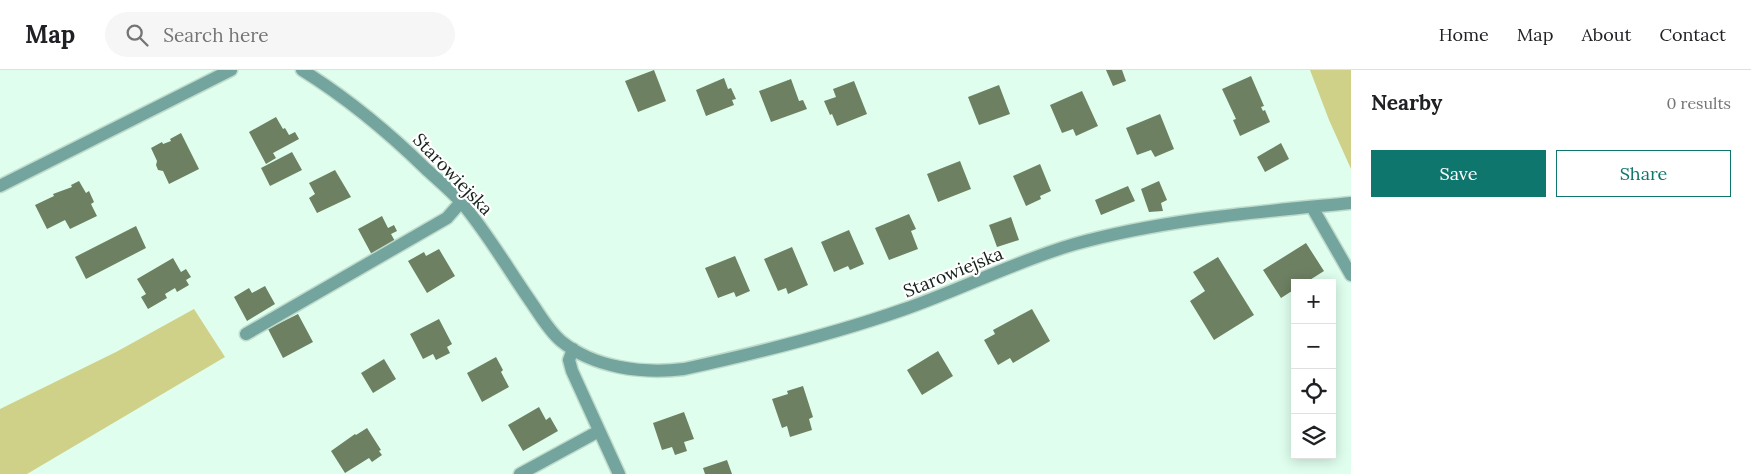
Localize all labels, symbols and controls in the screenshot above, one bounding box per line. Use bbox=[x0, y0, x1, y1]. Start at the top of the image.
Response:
search box bbox=[105, 12, 455, 57]
text: Map bbox=[25, 19, 75, 50]
icon: search bbox=[123, 21, 151, 49]
text: Search here bbox=[163, 23, 269, 47]
text: Home bbox=[1439, 23, 1489, 46]
text: Map bbox=[1517, 23, 1553, 46]
text: About bbox=[1581, 23, 1631, 46]
text: Contact bbox=[1659, 23, 1726, 46]
text: Nearby bbox=[1371, 89, 1442, 116]
text: 0 results bbox=[1666, 93, 1731, 113]
street label: Starowiejska bbox=[408, 128, 498, 220]
button: Save bbox=[1371, 150, 1546, 197]
button: Share bbox=[1556, 150, 1731, 197]
street label: Starowiejska bbox=[900, 242, 1006, 302]
map controls bbox=[1291, 279, 1336, 459]
button: + bbox=[1291, 279, 1336, 324]
button: − bbox=[1291, 324, 1336, 369]
button: locate bbox=[1291, 369, 1336, 414]
button: layers bbox=[1291, 414, 1336, 459]

